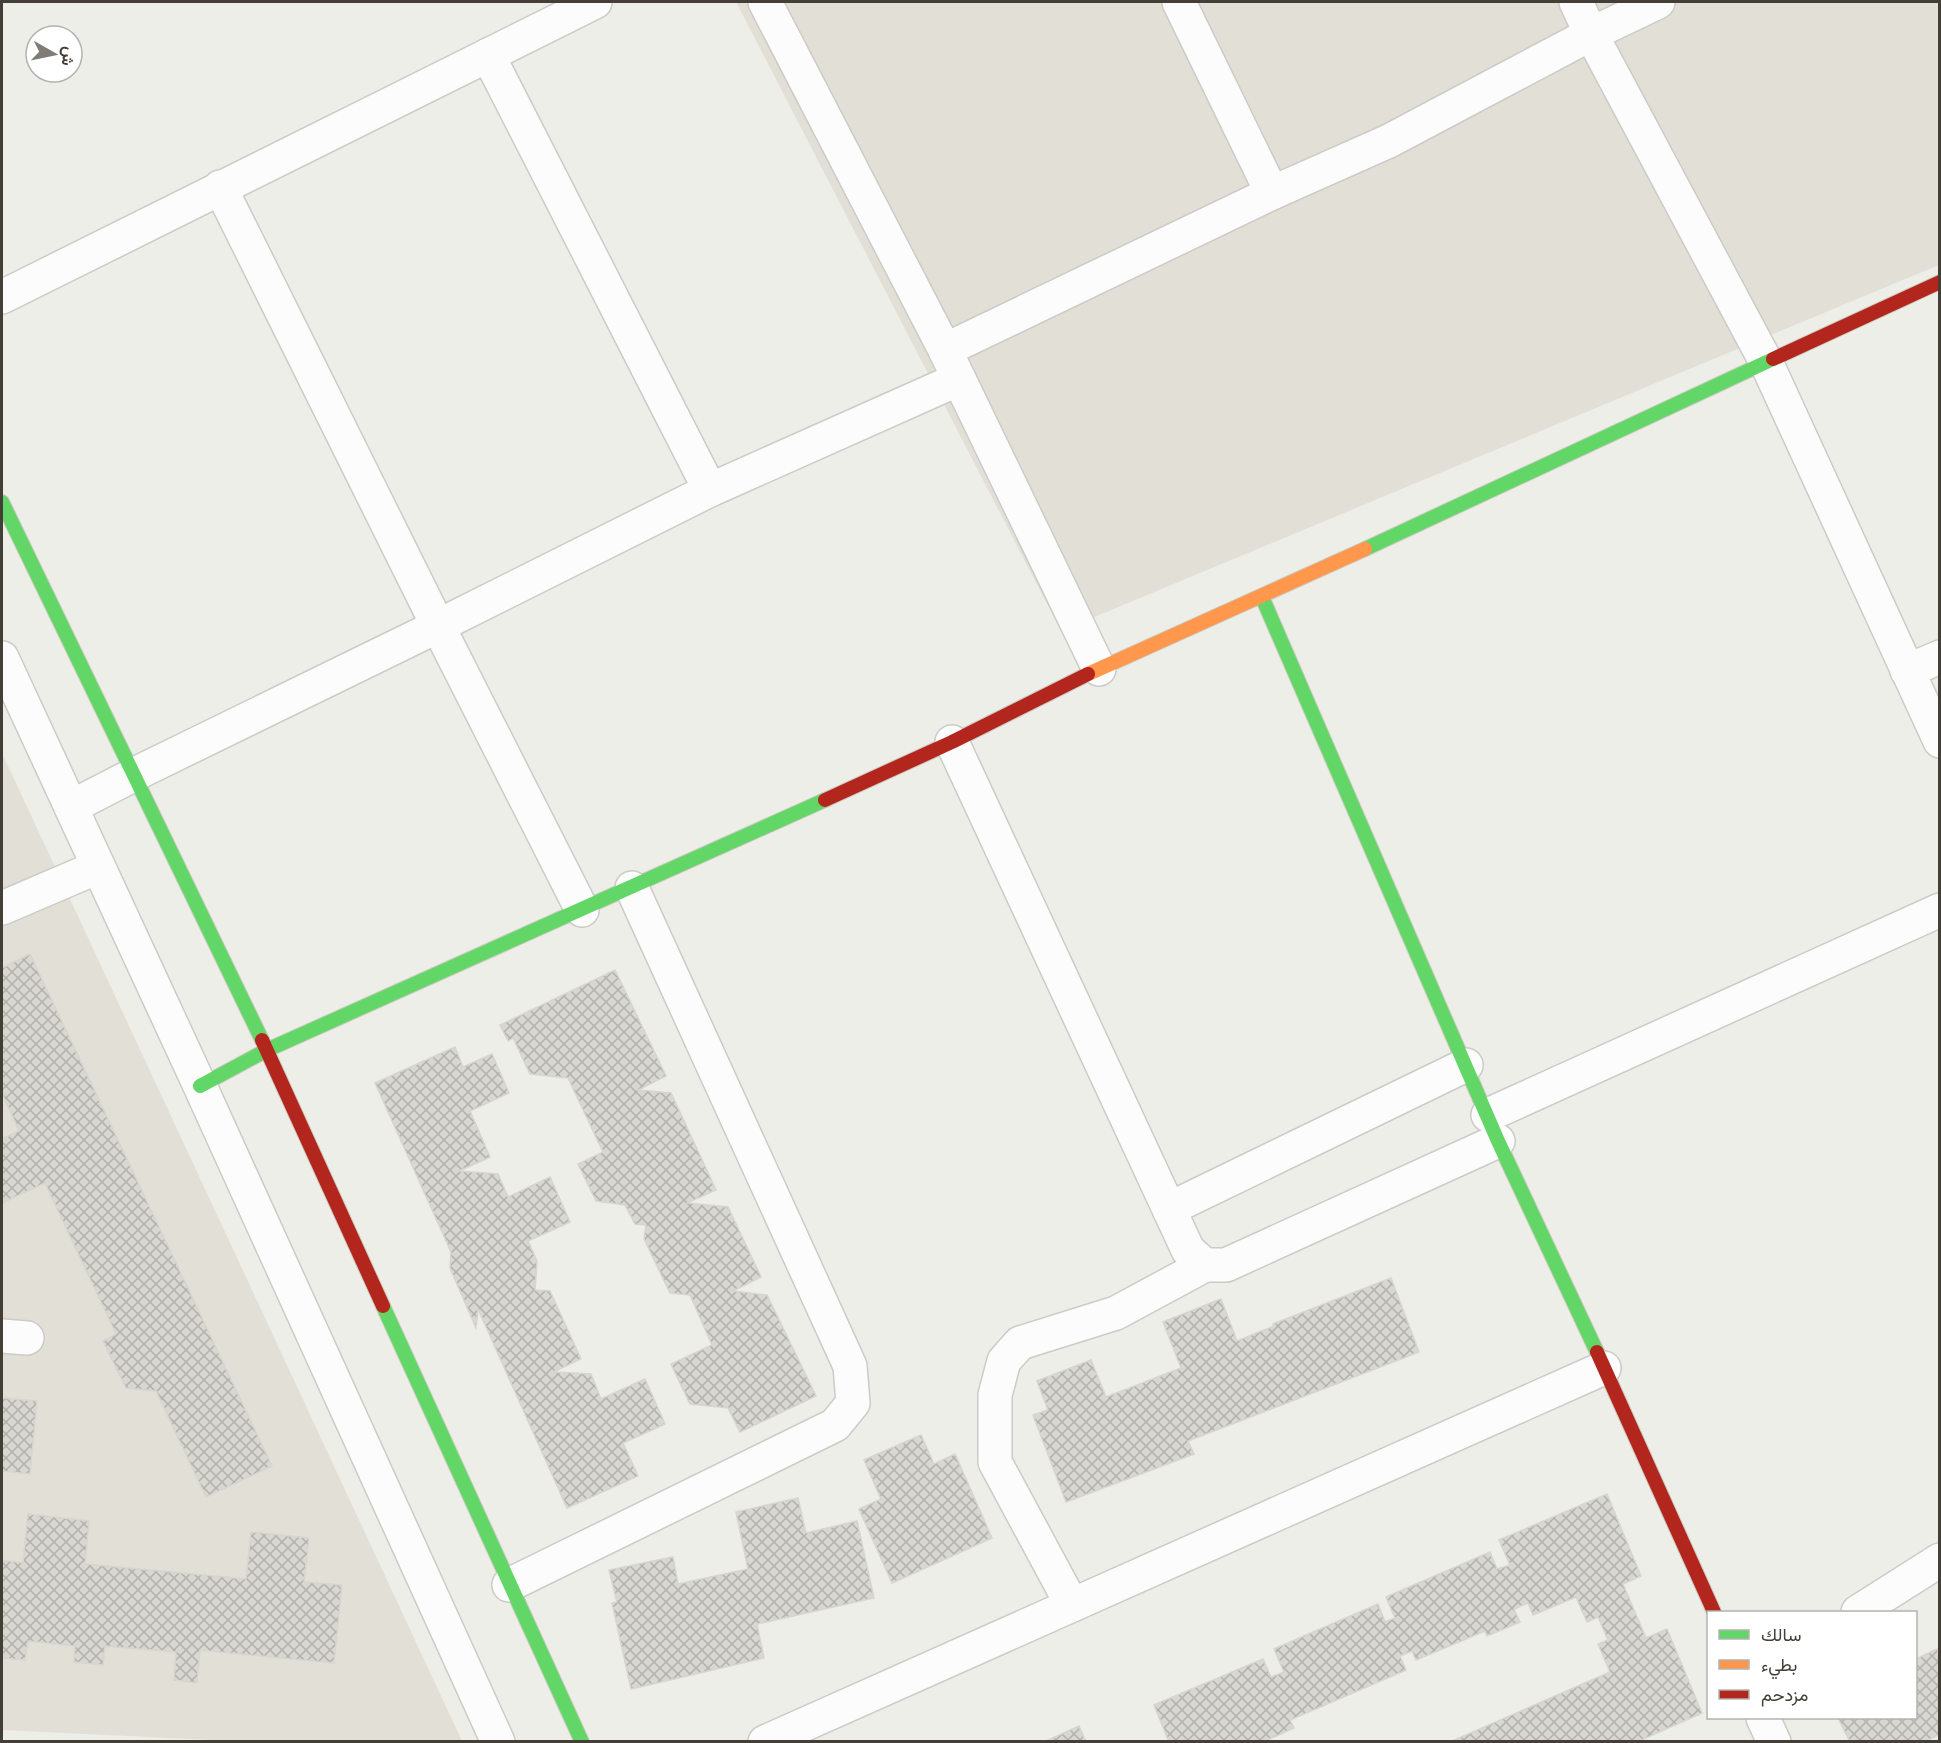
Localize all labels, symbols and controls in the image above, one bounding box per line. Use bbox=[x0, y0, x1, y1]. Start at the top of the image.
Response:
north arrow bbox=[24, 24, 84, 84]
text: ش bbox=[57, 45, 78, 67]
legend bbox=[1707, 1611, 1917, 1719]
text: سالك bbox=[1761, 1625, 1801, 1645]
text: بطيء bbox=[1761, 1655, 1797, 1680]
text: مزدحم bbox=[1761, 1685, 1808, 1707]

